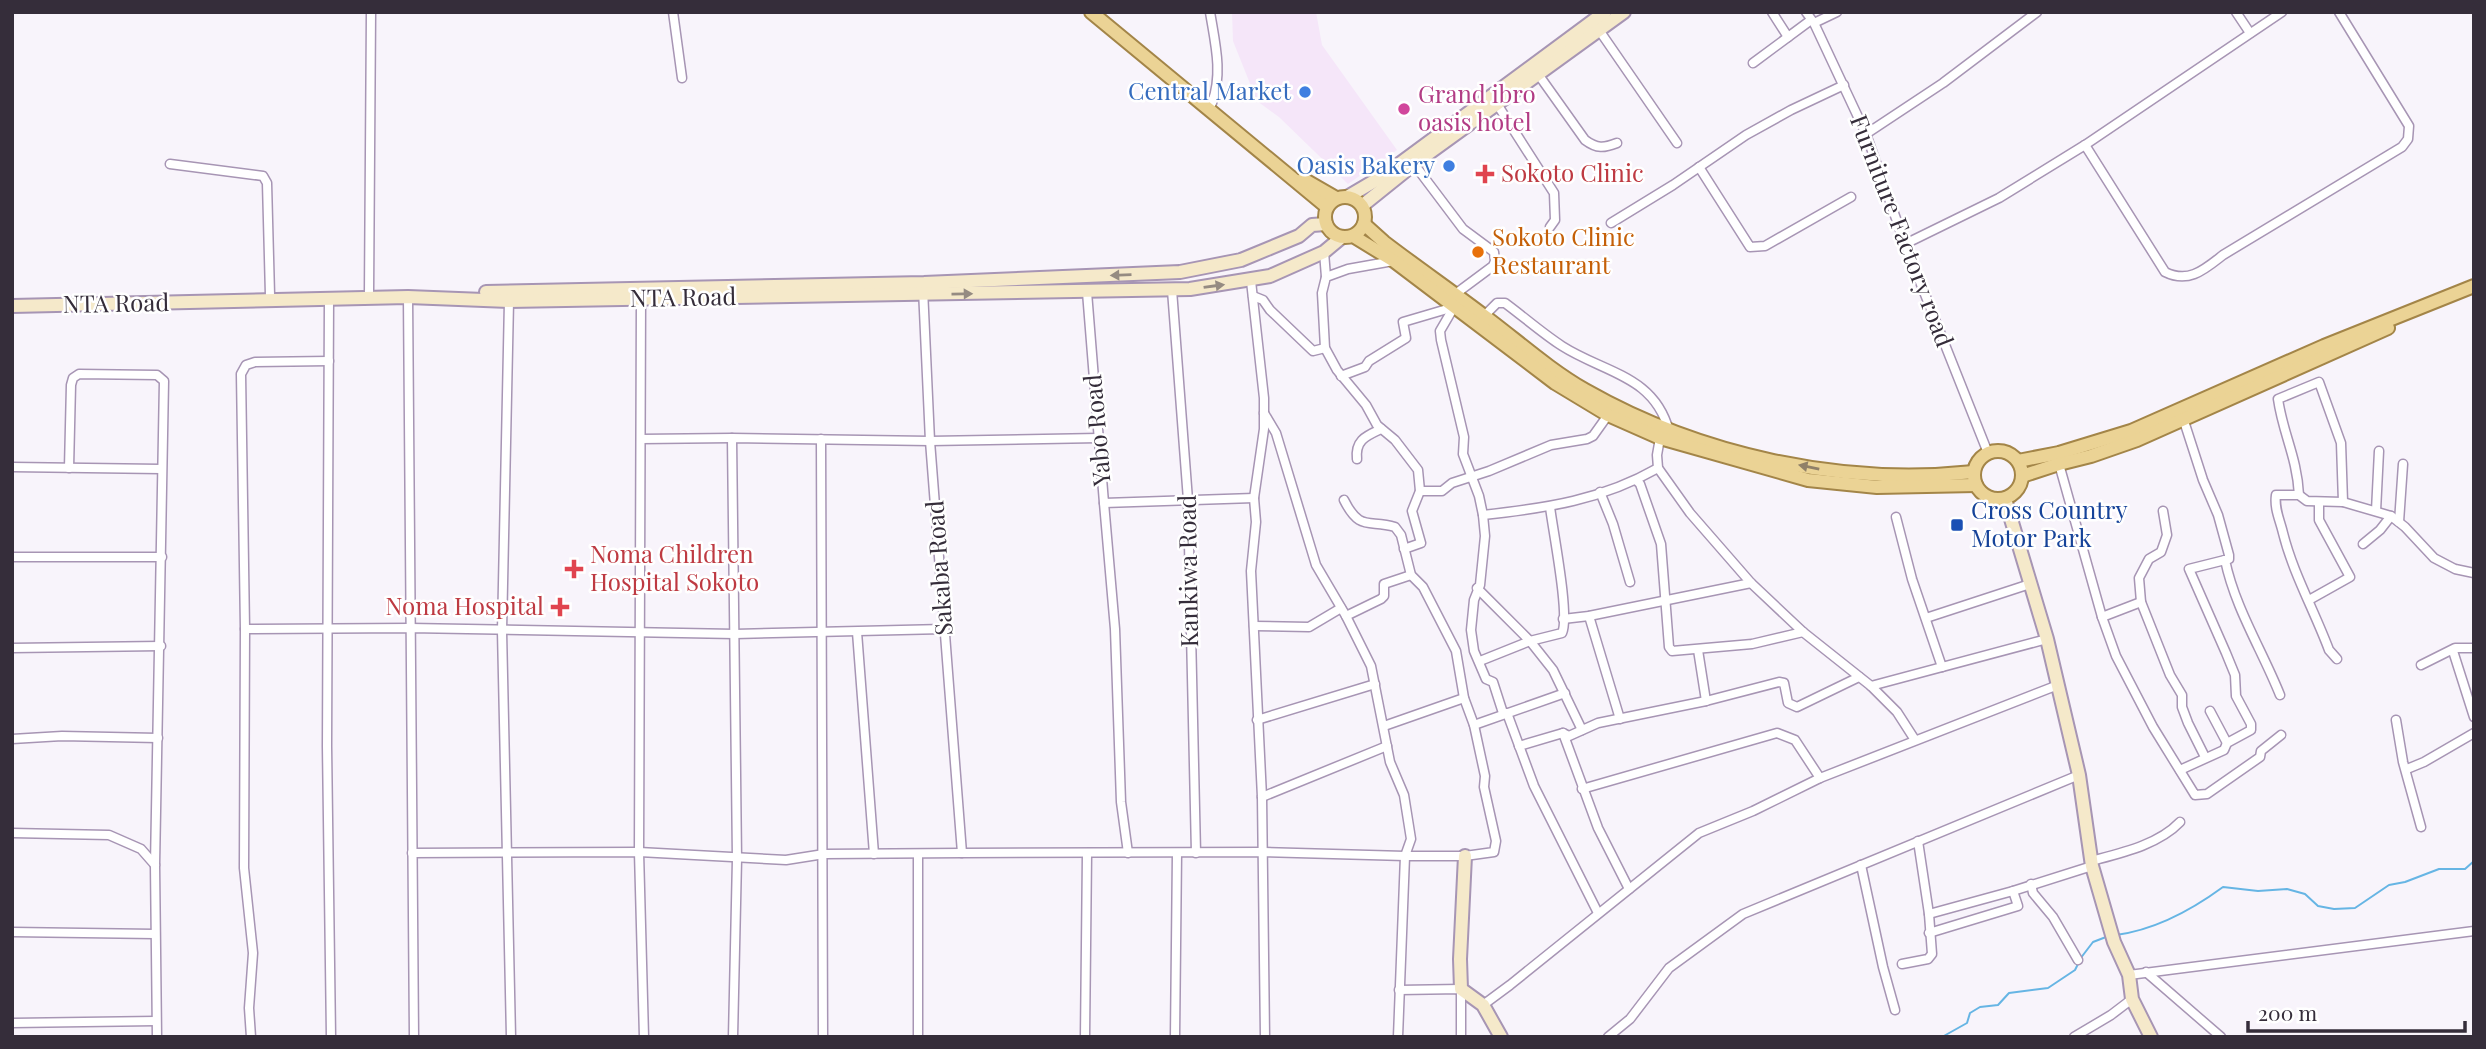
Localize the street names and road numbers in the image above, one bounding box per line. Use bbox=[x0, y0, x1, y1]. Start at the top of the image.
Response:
street label: Furniture Factory road bbox=[1844, 110, 1962, 351]
street label: NTA Road bbox=[629, 279, 736, 313]
street label: NTA Road bbox=[62, 285, 169, 319]
street label: Yabo Road bbox=[1075, 373, 1117, 488]
street label: Kankiwa Road bbox=[1170, 494, 1204, 648]
street label: Sakaba Road bbox=[917, 499, 959, 637]

